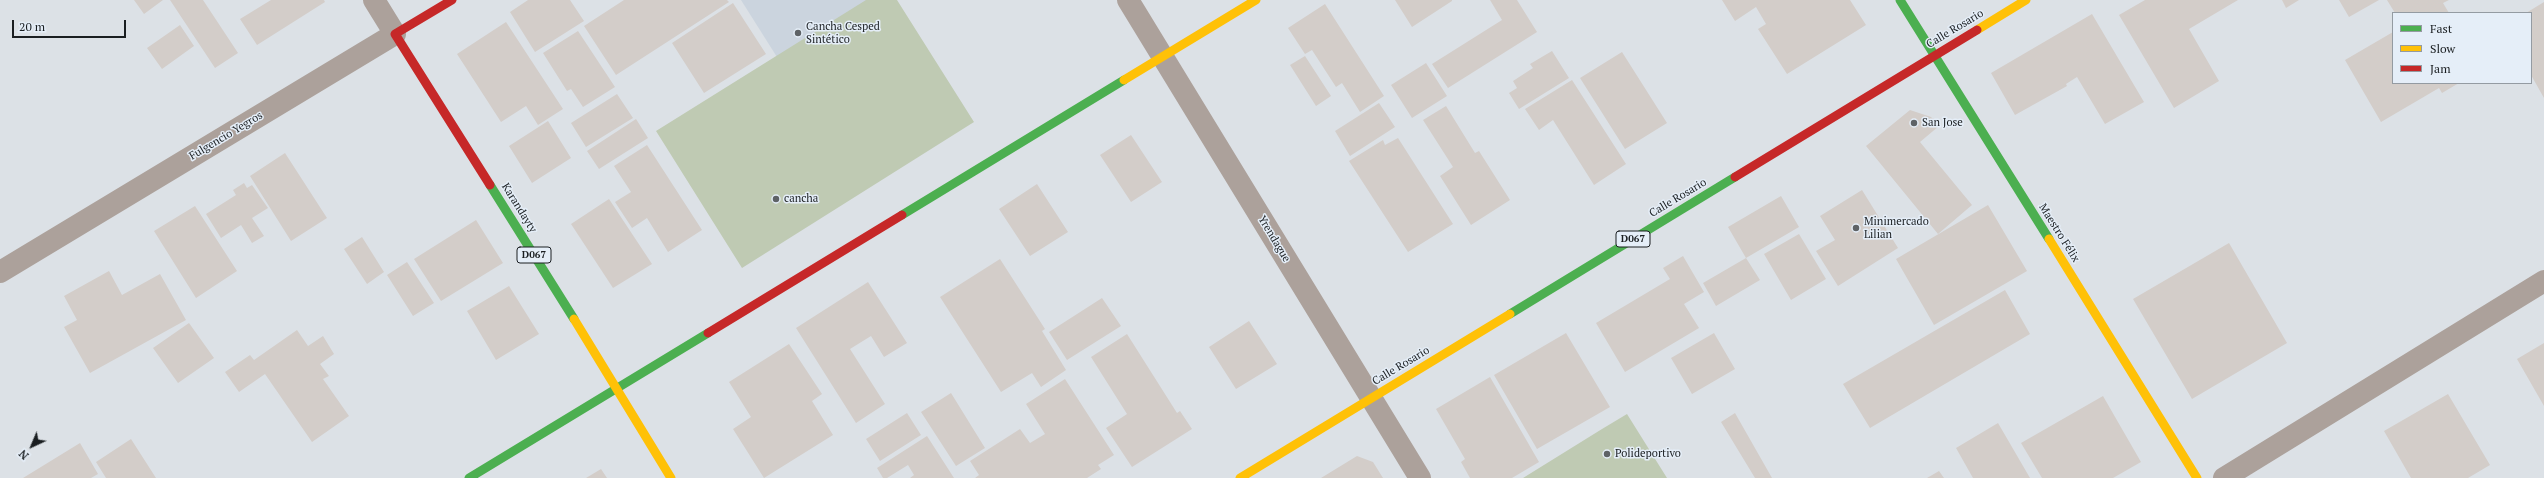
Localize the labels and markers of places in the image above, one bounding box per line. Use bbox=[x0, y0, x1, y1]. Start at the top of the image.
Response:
place label: Cancha Cesped Sintético bbox=[806, 20, 880, 46]
marker: Cancha Cesped Sintético bbox=[793, 28, 803, 38]
place label: San Jose bbox=[1922, 116, 1963, 130]
marker: San Jose bbox=[1909, 118, 1919, 128]
place label: cancha bbox=[784, 192, 818, 206]
marker: cancha bbox=[771, 194, 781, 204]
place label: Minimercado Lilian bbox=[1864, 215, 1929, 241]
marker: Minimercado Lilian bbox=[1851, 223, 1861, 233]
place label: Polideportivo bbox=[1615, 447, 1681, 461]
marker: Polideportivo bbox=[1602, 449, 1612, 459]

